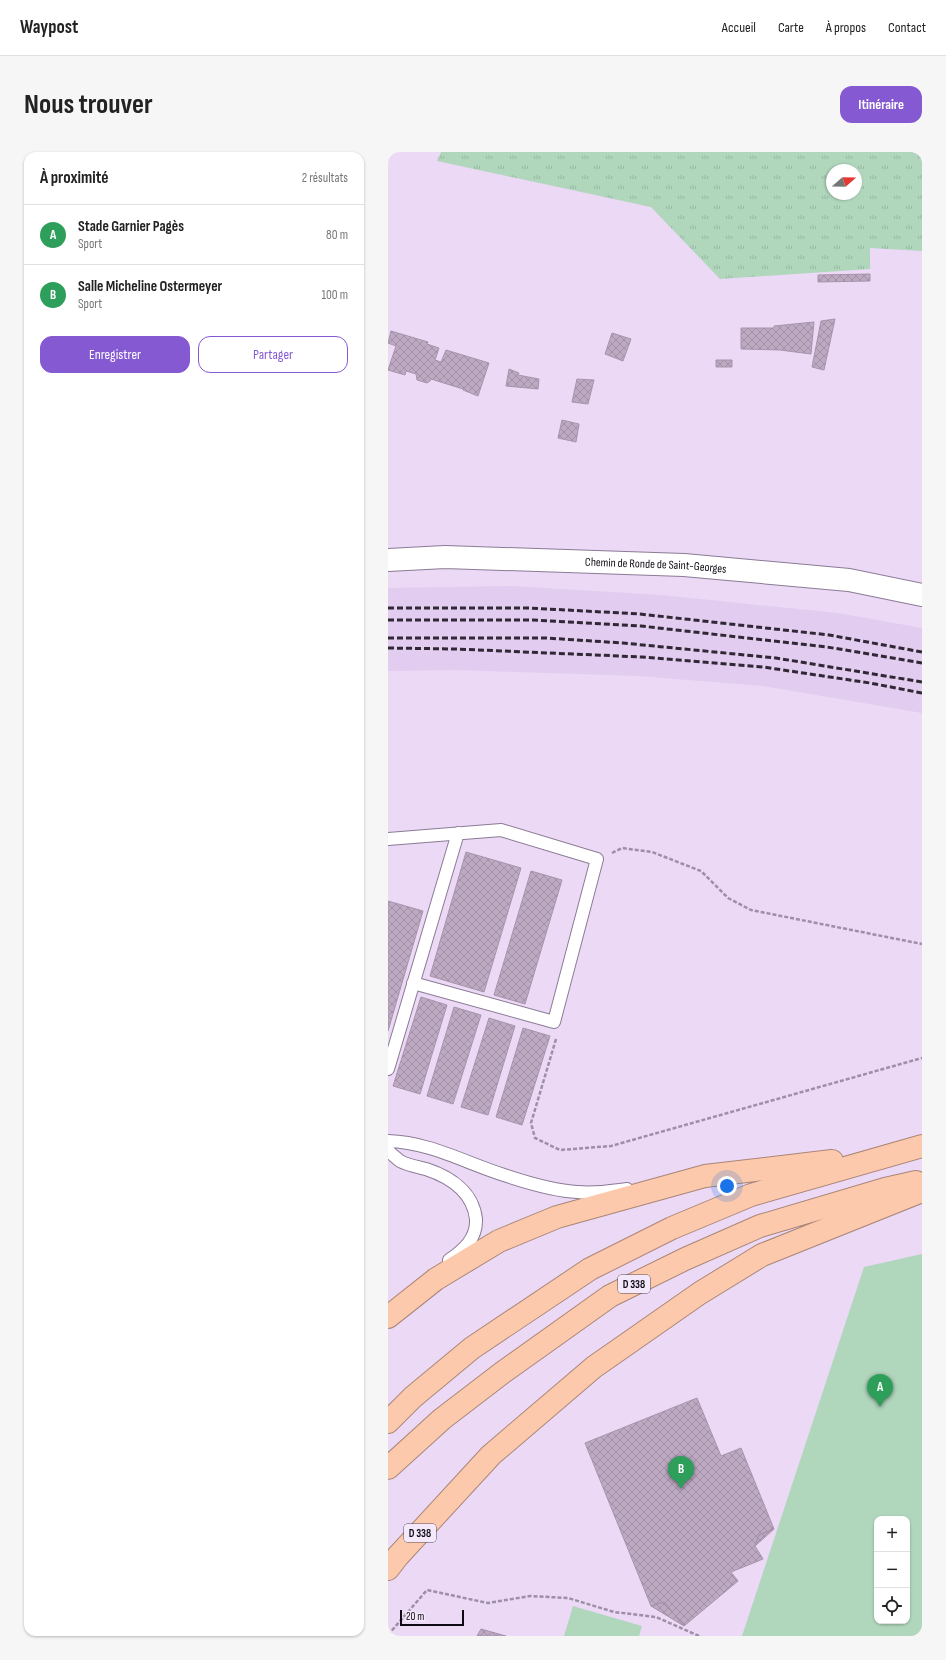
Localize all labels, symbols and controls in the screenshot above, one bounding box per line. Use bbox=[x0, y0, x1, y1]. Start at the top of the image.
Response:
text: Waypost bbox=[20, 16, 78, 39]
text: Accueil bbox=[722, 19, 756, 36]
text: Carte bbox=[778, 19, 804, 36]
text: À propos bbox=[826, 19, 866, 36]
text: Contact bbox=[888, 19, 926, 36]
button: Itinéraire bbox=[840, 86, 922, 123]
text: Nous trouver bbox=[24, 88, 153, 121]
north arrow bbox=[826, 164, 862, 200]
text: À proximité bbox=[40, 168, 108, 188]
text: 2 résultats bbox=[302, 170, 348, 186]
text: Stade Garnier Pagès bbox=[78, 217, 184, 236]
text: A bbox=[50, 227, 56, 243]
text: 80 m bbox=[326, 227, 348, 243]
text: Sport bbox=[78, 236, 102, 252]
text: Salle Micheline Ostermeyer bbox=[78, 277, 222, 296]
text: B bbox=[50, 287, 56, 303]
text: 100 m bbox=[321, 287, 348, 303]
text: Sport bbox=[78, 296, 102, 312]
button: Enregistrer bbox=[40, 336, 190, 373]
button: Partager bbox=[198, 336, 348, 373]
street label: Chemin de Ronde de Saint-Georges bbox=[585, 554, 727, 576]
your location bbox=[717, 1176, 737, 1196]
road number: D 338 bbox=[618, 1275, 650, 1293]
pin: A bbox=[867, 1374, 893, 1407]
pin: B bbox=[668, 1456, 694, 1489]
map controls bbox=[874, 1516, 910, 1624]
button: + bbox=[874, 1516, 910, 1552]
road number: D 338 bbox=[404, 1524, 436, 1542]
button: − bbox=[874, 1552, 910, 1588]
button: locate bbox=[874, 1588, 910, 1624]
scale bar bbox=[400, 1608, 464, 1627]
text: 20 m bbox=[406, 1610, 424, 1623]

